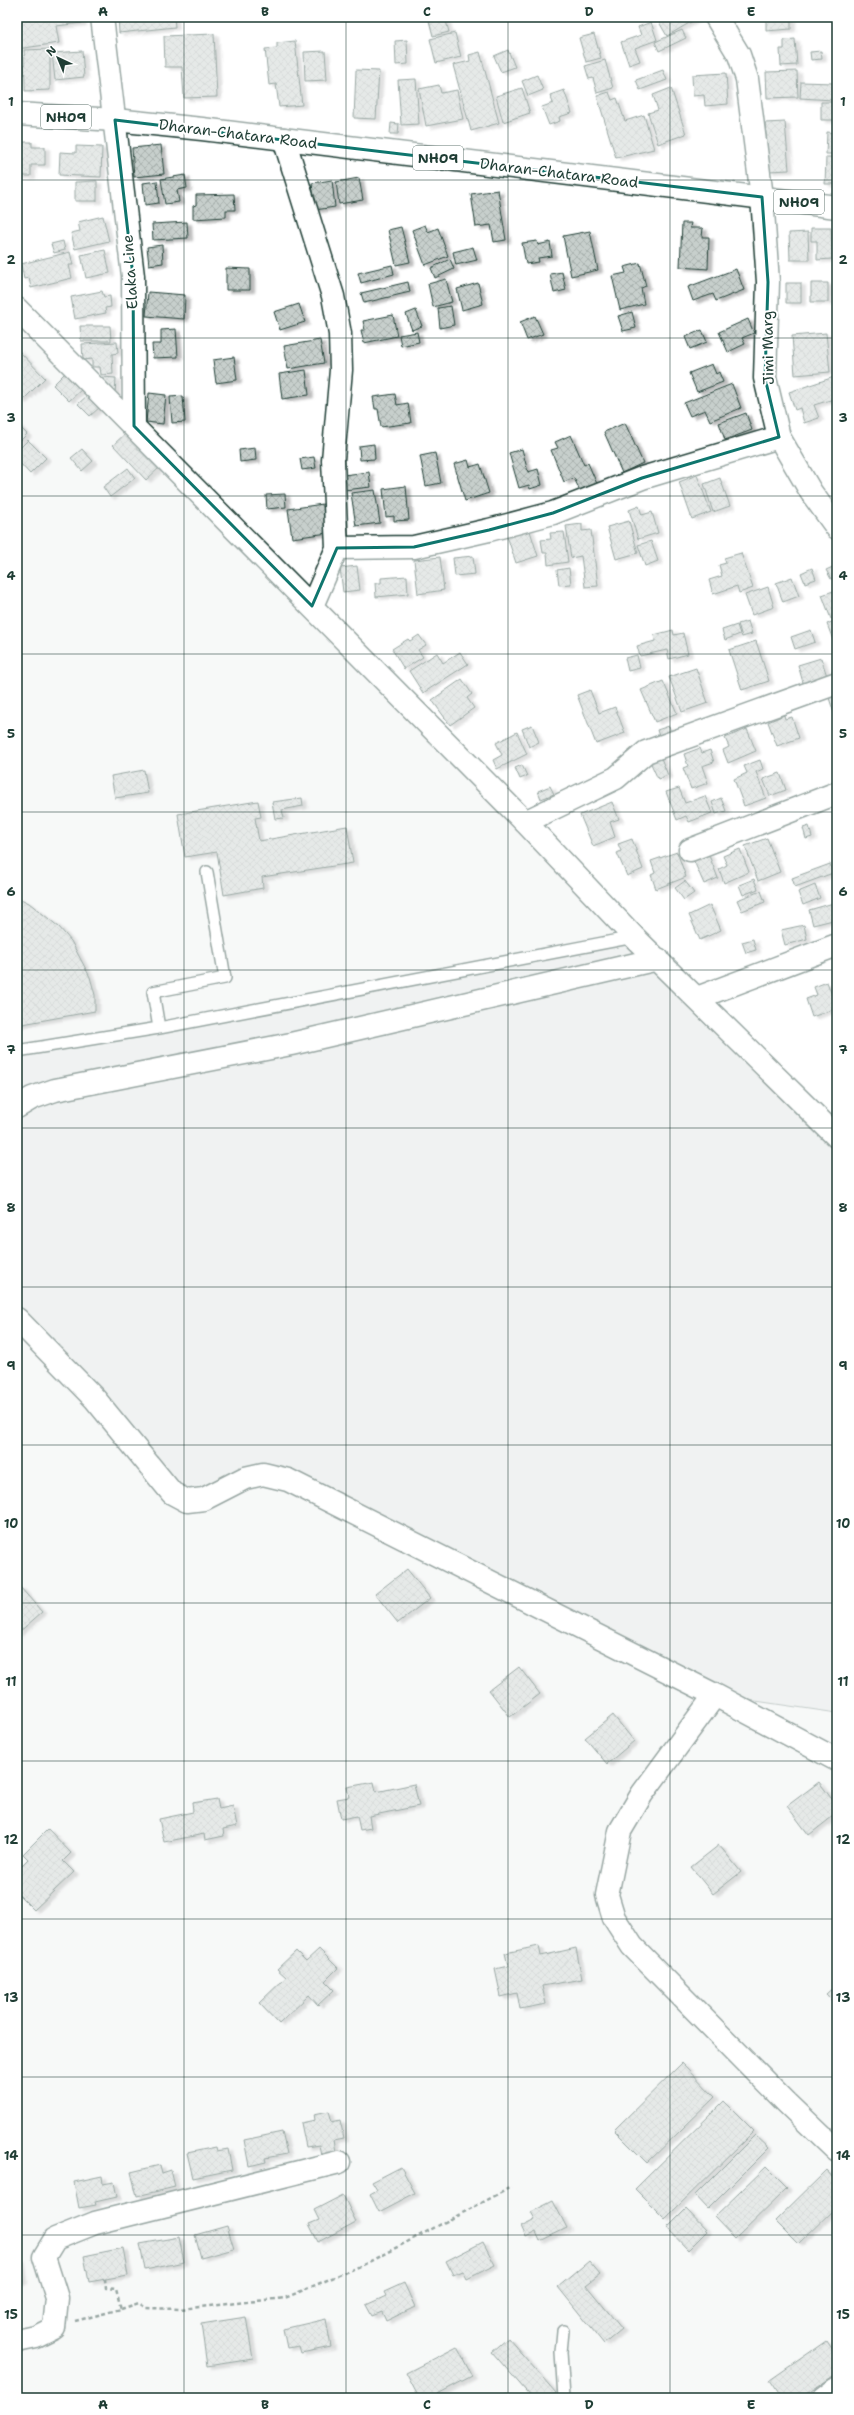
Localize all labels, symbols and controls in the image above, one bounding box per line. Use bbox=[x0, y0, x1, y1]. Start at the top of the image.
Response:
text: A bbox=[98, 3, 108, 20]
text: B bbox=[261, 3, 269, 20]
text: C bbox=[423, 3, 431, 20]
text: D bbox=[584, 3, 594, 20]
text: E bbox=[747, 3, 756, 20]
north arrow bbox=[38, 38, 78, 78]
text: N bbox=[43, 43, 60, 60]
text: 1 bbox=[8, 93, 14, 110]
text: 1 bbox=[840, 93, 846, 110]
road number: NH09 bbox=[41, 105, 91, 129]
street label: Dharan-Chatara Road bbox=[158, 114, 319, 154]
road number: NH09 bbox=[413, 146, 463, 170]
street label: Dharan-Chatara Road bbox=[479, 153, 640, 193]
road number: NH09 bbox=[774, 190, 824, 214]
street label: Elaka Line bbox=[117, 234, 143, 310]
text: 2 bbox=[6, 251, 16, 268]
text: 2 bbox=[838, 251, 848, 268]
street label: Jimi Marg bbox=[757, 311, 779, 385]
text: 3 bbox=[6, 409, 16, 426]
text: 3 bbox=[838, 409, 848, 426]
text: 4 bbox=[6, 567, 16, 584]
text: 4 bbox=[838, 567, 848, 584]
text: 5 bbox=[7, 725, 15, 742]
text: 5 bbox=[839, 725, 847, 742]
text: 6 bbox=[6, 883, 16, 900]
text: 6 bbox=[838, 883, 848, 900]
text: 7 bbox=[6, 1041, 16, 1058]
text: 7 bbox=[838, 1041, 848, 1058]
text: 8 bbox=[6, 1199, 16, 1216]
text: 8 bbox=[838, 1199, 848, 1216]
text: 9 bbox=[6, 1357, 16, 1374]
text: 9 bbox=[838, 1357, 848, 1374]
text: 10 bbox=[4, 1515, 18, 1532]
text: 10 bbox=[836, 1515, 850, 1532]
text: 11 bbox=[5, 1673, 17, 1690]
text: 11 bbox=[837, 1673, 849, 1690]
text: 12 bbox=[4, 1831, 18, 1848]
text: 12 bbox=[836, 1831, 850, 1848]
text: 13 bbox=[4, 1989, 18, 2006]
text: 13 bbox=[836, 1989, 850, 2006]
text: 14 bbox=[4, 2147, 18, 2164]
text: 14 bbox=[836, 2147, 850, 2164]
text: 15 bbox=[4, 2306, 18, 2323]
text: 15 bbox=[836, 2306, 850, 2323]
text: A bbox=[98, 2396, 108, 2413]
text: B bbox=[261, 2396, 269, 2413]
text: C bbox=[423, 2396, 431, 2413]
text: D bbox=[584, 2396, 594, 2413]
text: E bbox=[747, 2396, 756, 2413]

